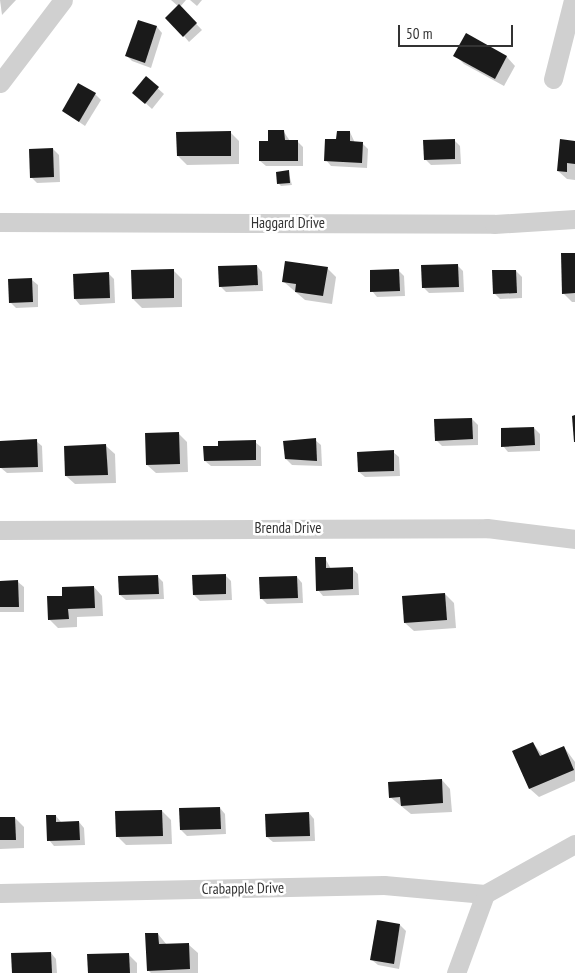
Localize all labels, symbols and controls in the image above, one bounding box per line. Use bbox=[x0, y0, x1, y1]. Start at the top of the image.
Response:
scale bar bbox=[400, 15, 515, 47]
text: 50 m bbox=[406, 24, 432, 43]
street label: Haggard Drive bbox=[251, 214, 325, 232]
street label: Brenda Drive bbox=[255, 519, 321, 537]
street label: Crabapple Drive bbox=[202, 878, 284, 898]

